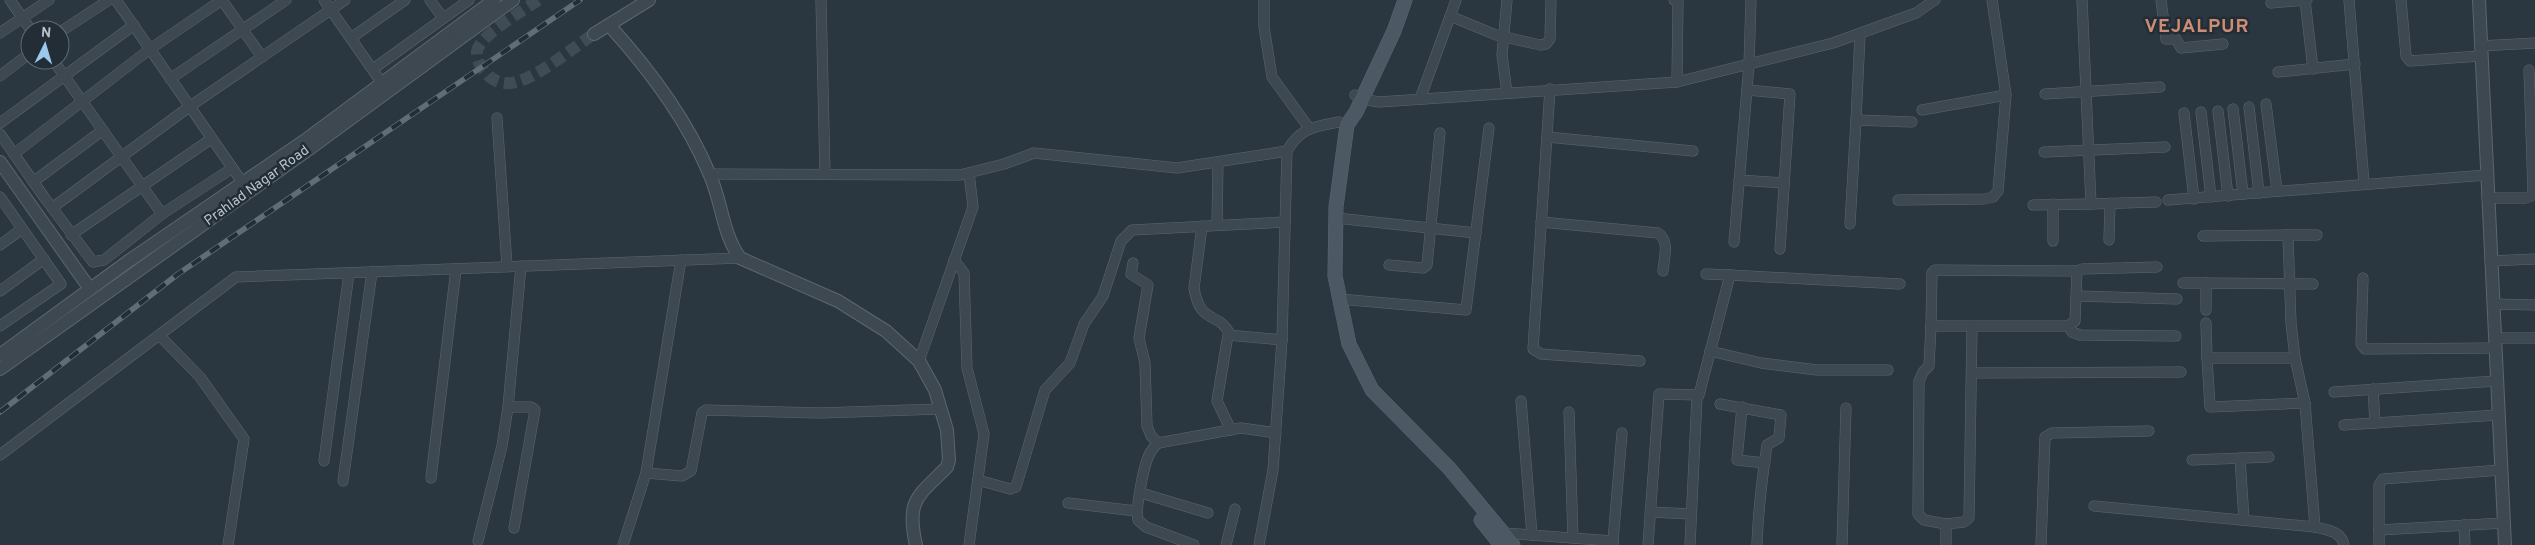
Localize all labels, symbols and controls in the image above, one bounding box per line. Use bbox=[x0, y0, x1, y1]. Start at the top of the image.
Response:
district label: VEJALPUR bbox=[2144, 15, 2250, 39]
north arrow bbox=[20, 20, 70, 70]
text: N bbox=[40, 25, 52, 42]
street label: Prahlad Nagar Road bbox=[201, 142, 313, 230]

